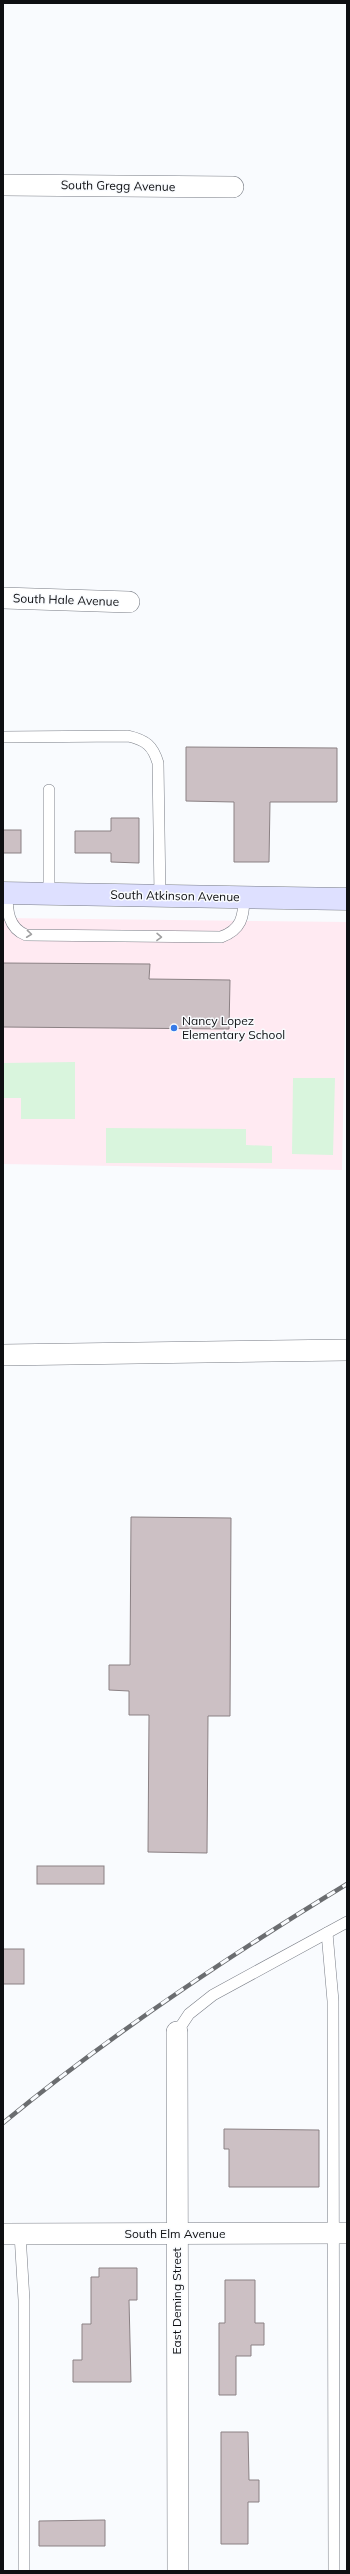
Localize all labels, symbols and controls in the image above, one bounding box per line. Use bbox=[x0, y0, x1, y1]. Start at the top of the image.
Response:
street label: South Gregg Avenue bbox=[61, 177, 175, 194]
street label: South Hale Avenue bbox=[13, 590, 119, 609]
street label: South Atkinson Avenue bbox=[110, 887, 240, 904]
one-way arrow bbox=[26, 930, 32, 939]
one-way arrow bbox=[156, 933, 162, 941]
place label: Nancy Lopez Elementary School bbox=[182, 1013, 285, 1042]
marker: Nancy Lopez Elementary School bbox=[169, 1023, 179, 1033]
street label: South Elm Avenue bbox=[125, 2226, 226, 2241]
street label: East Deming Street bbox=[169, 2248, 184, 2354]

